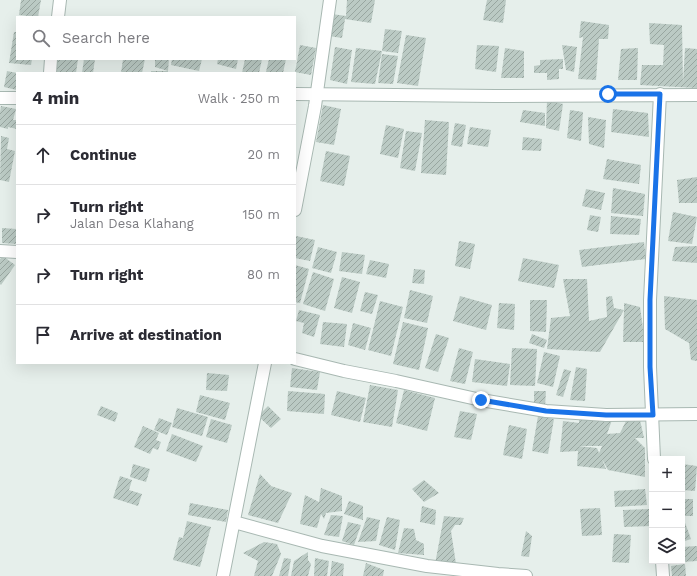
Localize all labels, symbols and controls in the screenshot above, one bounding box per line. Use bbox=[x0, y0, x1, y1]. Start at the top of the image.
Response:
search box bbox=[16, 16, 296, 60]
icon: search bbox=[30, 27, 52, 49]
text: Search here bbox=[62, 29, 150, 47]
route start bbox=[599, 85, 617, 103]
text: 4 min bbox=[32, 88, 79, 108]
text: Walk · 250 m bbox=[198, 91, 280, 106]
icon: ahead bbox=[32, 144, 54, 166]
text: Continue bbox=[70, 146, 137, 164]
text: 20 m bbox=[248, 147, 280, 162]
text: Turn right bbox=[70, 198, 143, 216]
icon: right bbox=[32, 204, 54, 226]
text: 150 m bbox=[242, 207, 280, 222]
text: Jalan Desa Klahang bbox=[70, 216, 194, 231]
icon: right bbox=[32, 264, 54, 286]
text: Turn right bbox=[70, 266, 143, 284]
text: 80 m bbox=[247, 267, 280, 282]
icon: arrive bbox=[32, 324, 54, 346]
text: Arrive at destination bbox=[70, 326, 222, 344]
route end bbox=[472, 391, 490, 409]
map controls bbox=[649, 456, 685, 564]
button: + bbox=[649, 456, 685, 492]
button: − bbox=[649, 492, 685, 528]
button: layers bbox=[649, 528, 685, 564]

